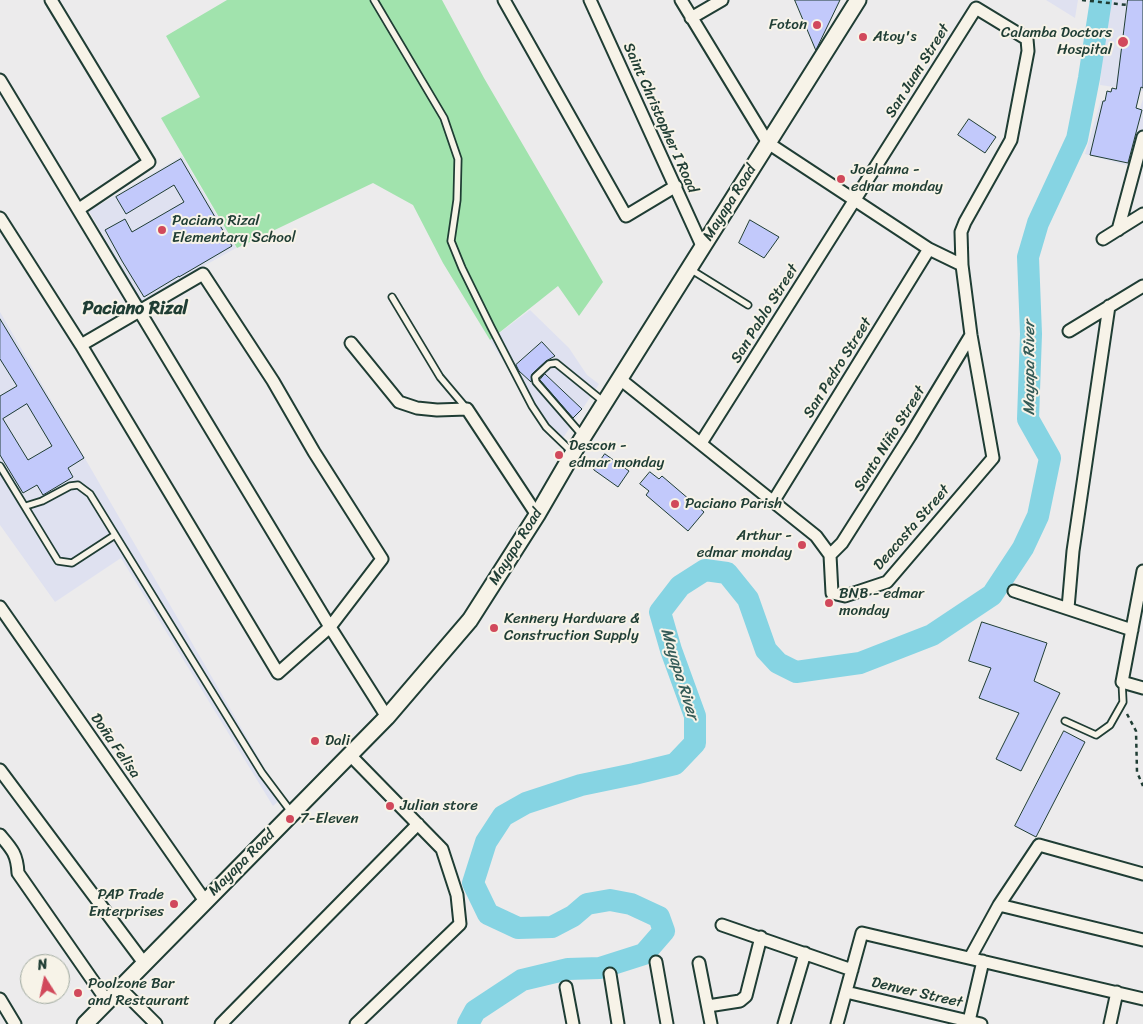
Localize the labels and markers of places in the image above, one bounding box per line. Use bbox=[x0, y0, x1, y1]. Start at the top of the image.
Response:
place label: Foton bbox=[769, 16, 807, 34]
marker: Foton bbox=[811, 19, 823, 31]
place label: Calamba Doctors Hospital bbox=[1001, 24, 1112, 59]
place label: Atoy's bbox=[873, 28, 917, 46]
marker: Atoy's bbox=[857, 31, 869, 43]
marker: Calamba Doctors Hospital bbox=[1116, 35, 1130, 49]
place label: Joelanna - ednar monday bbox=[851, 161, 943, 196]
marker: Joelanna - ednar monday bbox=[835, 173, 847, 185]
place label: Paciano Rizal Elementary School bbox=[172, 212, 296, 247]
marker: Paciano Rizal Elementary School bbox=[156, 224, 168, 236]
place label: Descon - edmar monday bbox=[569, 437, 664, 472]
marker: Descon - edmar monday bbox=[553, 449, 565, 461]
place label: Paciano Parish bbox=[685, 495, 782, 513]
marker: Paciano Parish bbox=[669, 498, 681, 510]
place label: Arthur - edmar monday bbox=[697, 527, 792, 562]
marker: Arthur - edmar monday bbox=[796, 539, 808, 551]
place label: BNB - edmar monday bbox=[839, 585, 924, 620]
marker: BNB - edmar monday bbox=[823, 597, 835, 609]
place label: Kennery Hardware & Construction Supply bbox=[504, 610, 639, 645]
marker: Kennery Hardware & Construction Supply bbox=[488, 622, 500, 634]
place label: Dali bbox=[325, 732, 350, 750]
marker: Dali bbox=[309, 735, 321, 747]
place label: Julian store bbox=[400, 797, 478, 815]
marker: Julian store bbox=[384, 800, 396, 812]
place label: 7-Eleven bbox=[300, 810, 359, 828]
marker: 7-Eleven bbox=[284, 813, 296, 825]
place label: PAP Trade Enterprises bbox=[89, 886, 164, 921]
marker: PAP Trade Enterprises bbox=[168, 898, 180, 910]
place label: Poolzone Bar and Restaurant bbox=[88, 975, 190, 1010]
marker: Poolzone Bar and Restaurant bbox=[72, 987, 84, 999]

